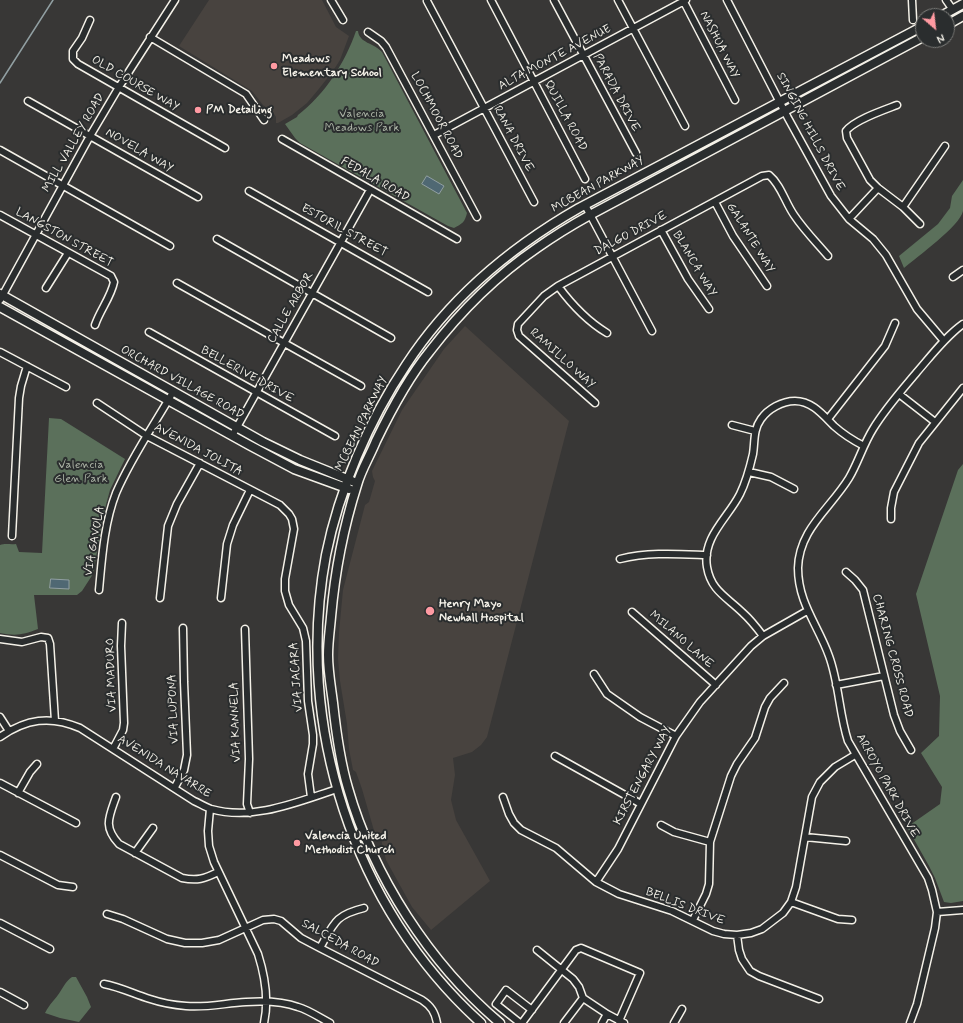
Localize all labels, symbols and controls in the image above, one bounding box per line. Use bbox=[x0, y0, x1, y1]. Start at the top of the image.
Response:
north arrow bbox=[915, 8, 955, 48]
street label: NASHUA WAY bbox=[696, 9, 742, 81]
street label: ALTA MONTE AVENUE bbox=[496, 22, 614, 94]
text: N bbox=[934, 30, 947, 46]
street label: PARADA DRIVE bbox=[589, 51, 643, 135]
place label: Meadows Elementary School bbox=[282, 52, 382, 80]
street label: OLD COURSE WAY bbox=[89, 53, 181, 115]
marker: Meadows Elementary School bbox=[269, 61, 279, 71]
street label: LOCHMOOR ROAD bbox=[407, 70, 465, 162]
street label: SINGING HILLS DRIVE bbox=[773, 70, 847, 194]
street label: QUILLA ROAD bbox=[540, 78, 590, 154]
street label: MILL VALLEY ROAD bbox=[40, 91, 108, 195]
place label: PM Detailing bbox=[206, 103, 272, 117]
street label: RANA DRIVE bbox=[490, 104, 536, 174]
marker: PM Detailing bbox=[193, 105, 203, 115]
park label: Valencia Meadows Park bbox=[325, 107, 399, 135]
street label: NOVELA WAY bbox=[103, 126, 175, 176]
street label: FEDALA ROAD bbox=[338, 154, 412, 206]
street label: MCBEAN PARKWAY bbox=[549, 154, 647, 216]
street label: ESTORIL STREET bbox=[299, 201, 389, 261]
street label: GALANTE WAY bbox=[723, 201, 777, 275]
street label: LANGSTON STREET bbox=[13, 205, 115, 271]
street label: DALGO DRIVE bbox=[592, 209, 670, 259]
street label: BLANCA WAY bbox=[669, 229, 719, 299]
street label: CALLE ARBOR bbox=[265, 270, 317, 346]
street label: RAMILLO WAY bbox=[526, 326, 598, 392]
street label: ORCHARD VILLAGE ROAD bbox=[118, 343, 246, 423]
street label: BELLERIVE DRIVE bbox=[198, 343, 296, 407]
street label: MCBEAN PARKWAY bbox=[333, 374, 391, 474]
street label: AVENIDA JOLITA bbox=[151, 421, 245, 479]
park label: Valencia Glen Park bbox=[54, 458, 108, 486]
street label: VIA GAVOLA bbox=[82, 505, 108, 577]
street label: CHARING CROSS ROAD bbox=[869, 593, 915, 719]
place label: Henry Mayo Newhall Hospital bbox=[439, 597, 524, 625]
marker: Henry Mayo Newhall Hospital bbox=[424, 605, 436, 617]
street label: MILANO LANE bbox=[646, 608, 716, 672]
street label: VIA MADURO bbox=[104, 638, 120, 712]
street label: VIA JACARA bbox=[287, 642, 307, 712]
street label: VIA LUPONA bbox=[166, 674, 182, 744]
street label: VIA KANNELA bbox=[227, 681, 245, 763]
street label: KIRSTENGARY WAY bbox=[611, 724, 675, 828]
street label: AVENIDA NAVARRE bbox=[114, 732, 214, 802]
street label: ARROYO PARK DRIVE bbox=[852, 732, 922, 840]
place label: Valencia United Methodist Church bbox=[305, 829, 394, 857]
marker: Valencia United Methodist Church bbox=[292, 838, 302, 848]
street label: BELLIS DRIVE bbox=[643, 885, 727, 929]
street label: SALCEDA ROAD bbox=[299, 917, 381, 971]

